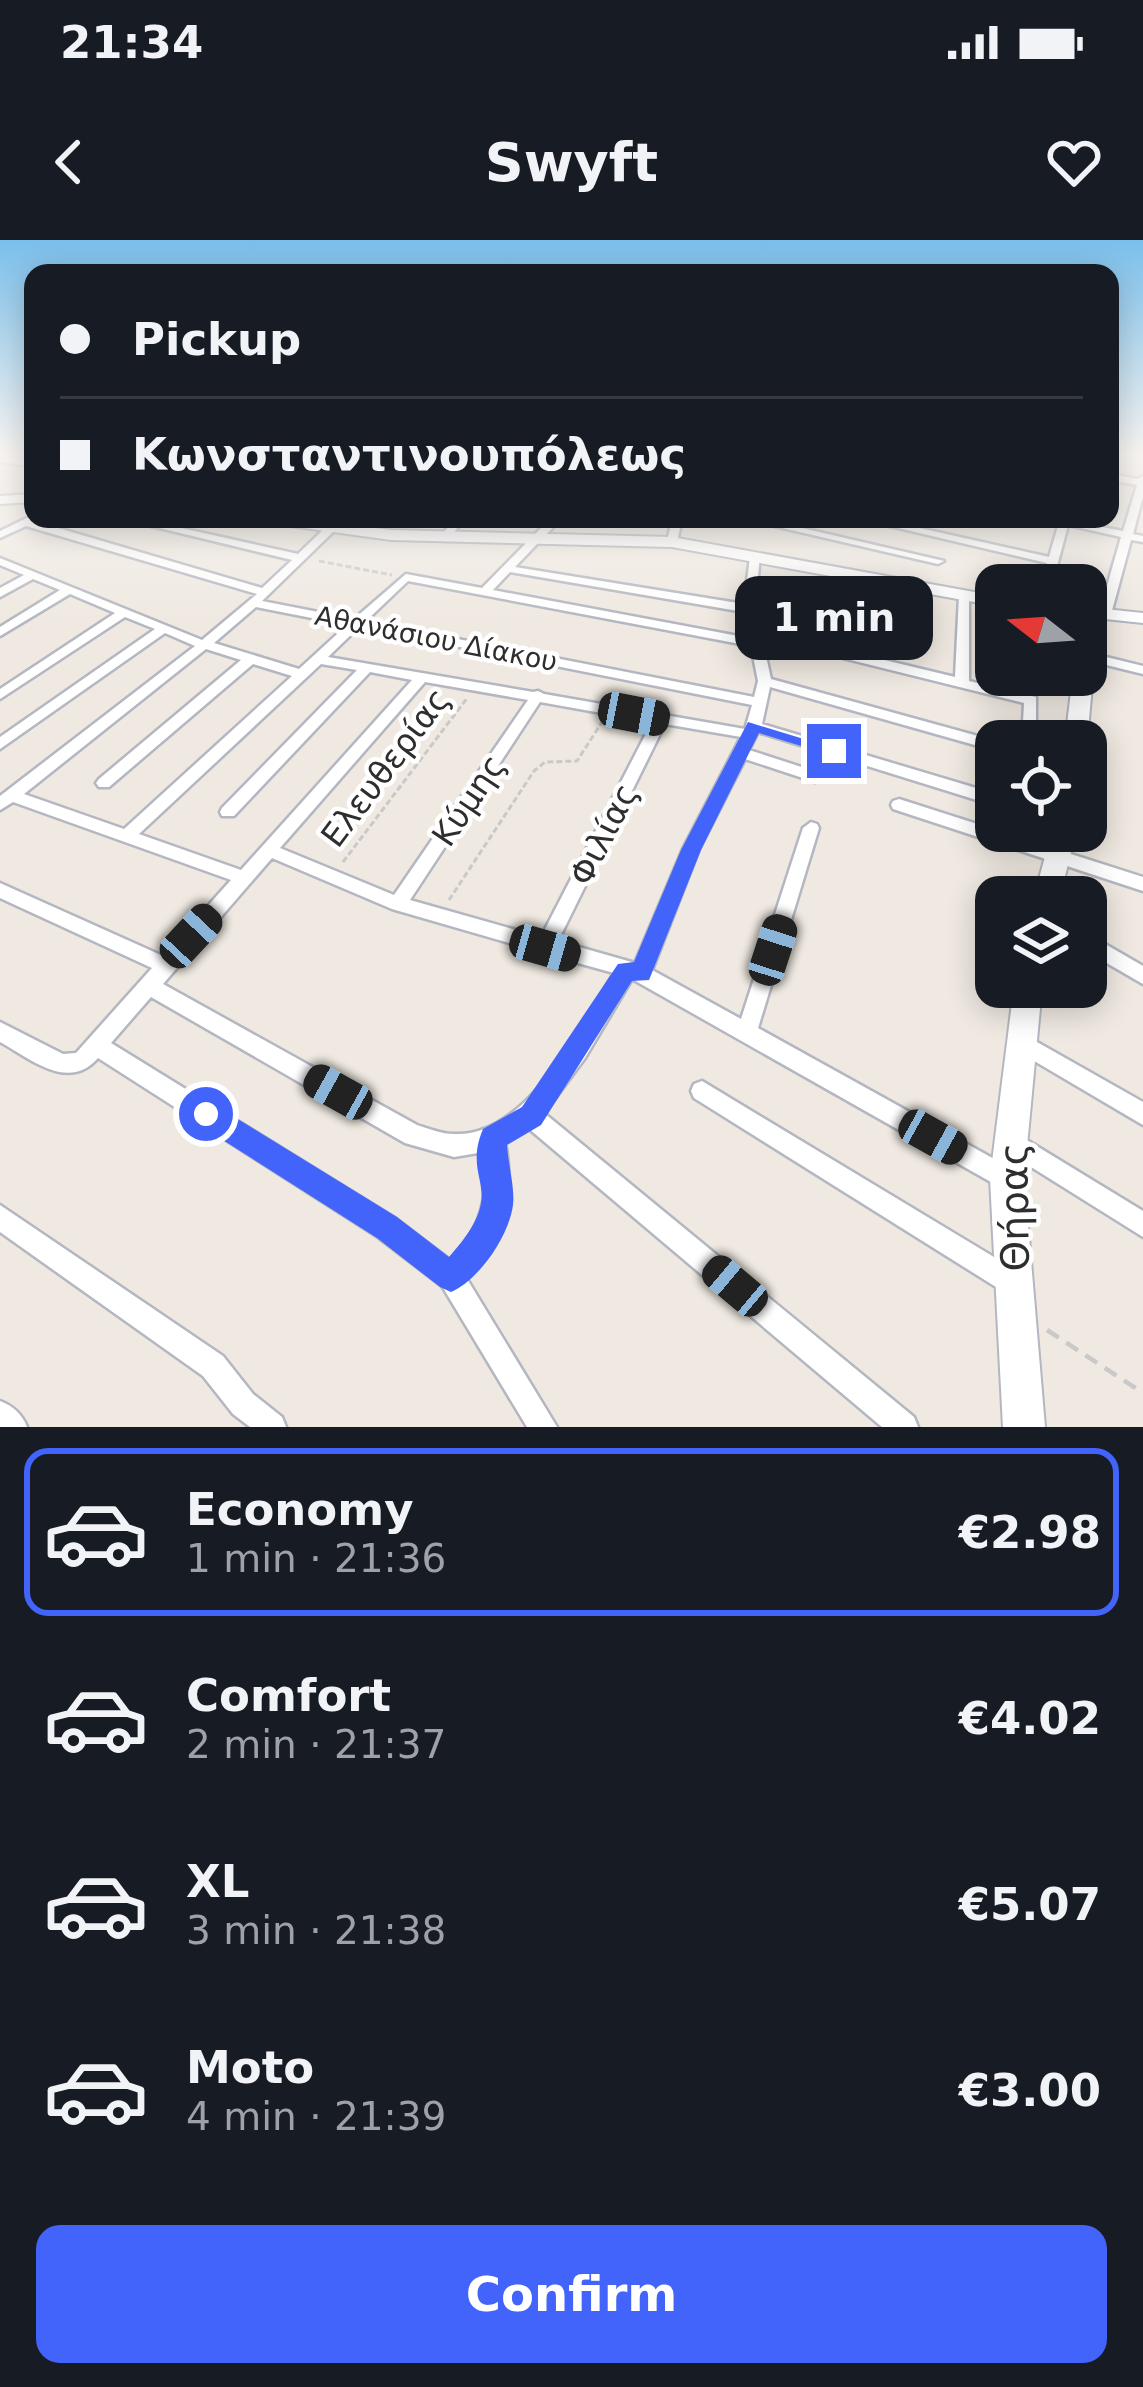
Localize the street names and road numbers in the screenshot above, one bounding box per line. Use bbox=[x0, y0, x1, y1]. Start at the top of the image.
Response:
street label: Αθανάσιου Δίακου bbox=[312, 600, 560, 677]
street label: Ελευθερίας bbox=[313, 680, 458, 854]
street label: Κύμης bbox=[424, 747, 513, 853]
street label: Φιλίας bbox=[561, 777, 646, 892]
street label: Θήρας bbox=[991, 1142, 1038, 1272]

